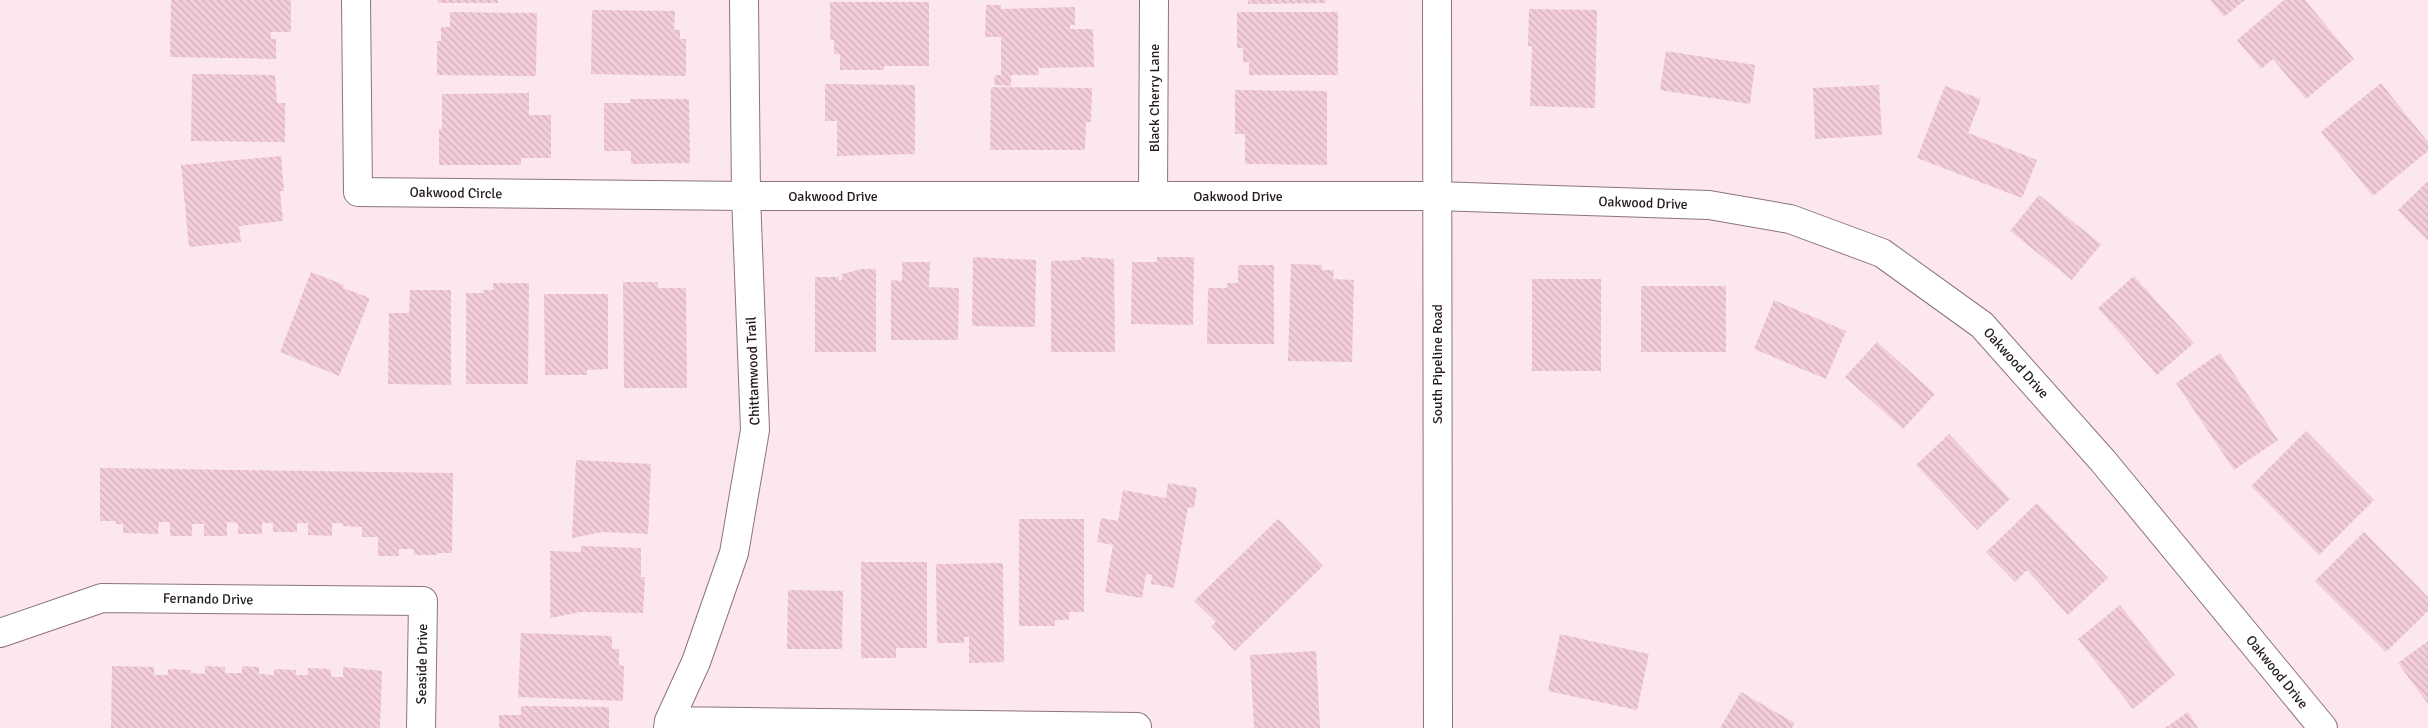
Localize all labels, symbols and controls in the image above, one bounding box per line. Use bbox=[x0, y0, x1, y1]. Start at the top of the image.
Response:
street label: Black Cherry Lane bbox=[1146, 44, 1163, 152]
street label: Oakwood Circle bbox=[409, 184, 503, 202]
street label: Oakwood Drive bbox=[788, 188, 878, 205]
street label: Oakwood Drive bbox=[1193, 188, 1283, 205]
street label: Oakwood Drive bbox=[1598, 193, 1688, 213]
street label: South Pipeline Road bbox=[1429, 304, 1446, 424]
street label: Chittamwood Trail bbox=[743, 316, 763, 426]
street label: Oakwood Drive bbox=[1980, 324, 2052, 402]
street label: Fernando Drive bbox=[163, 590, 253, 608]
street label: Seaside Drive bbox=[413, 624, 431, 704]
street label: Oakwood Drive bbox=[2242, 632, 2312, 712]

